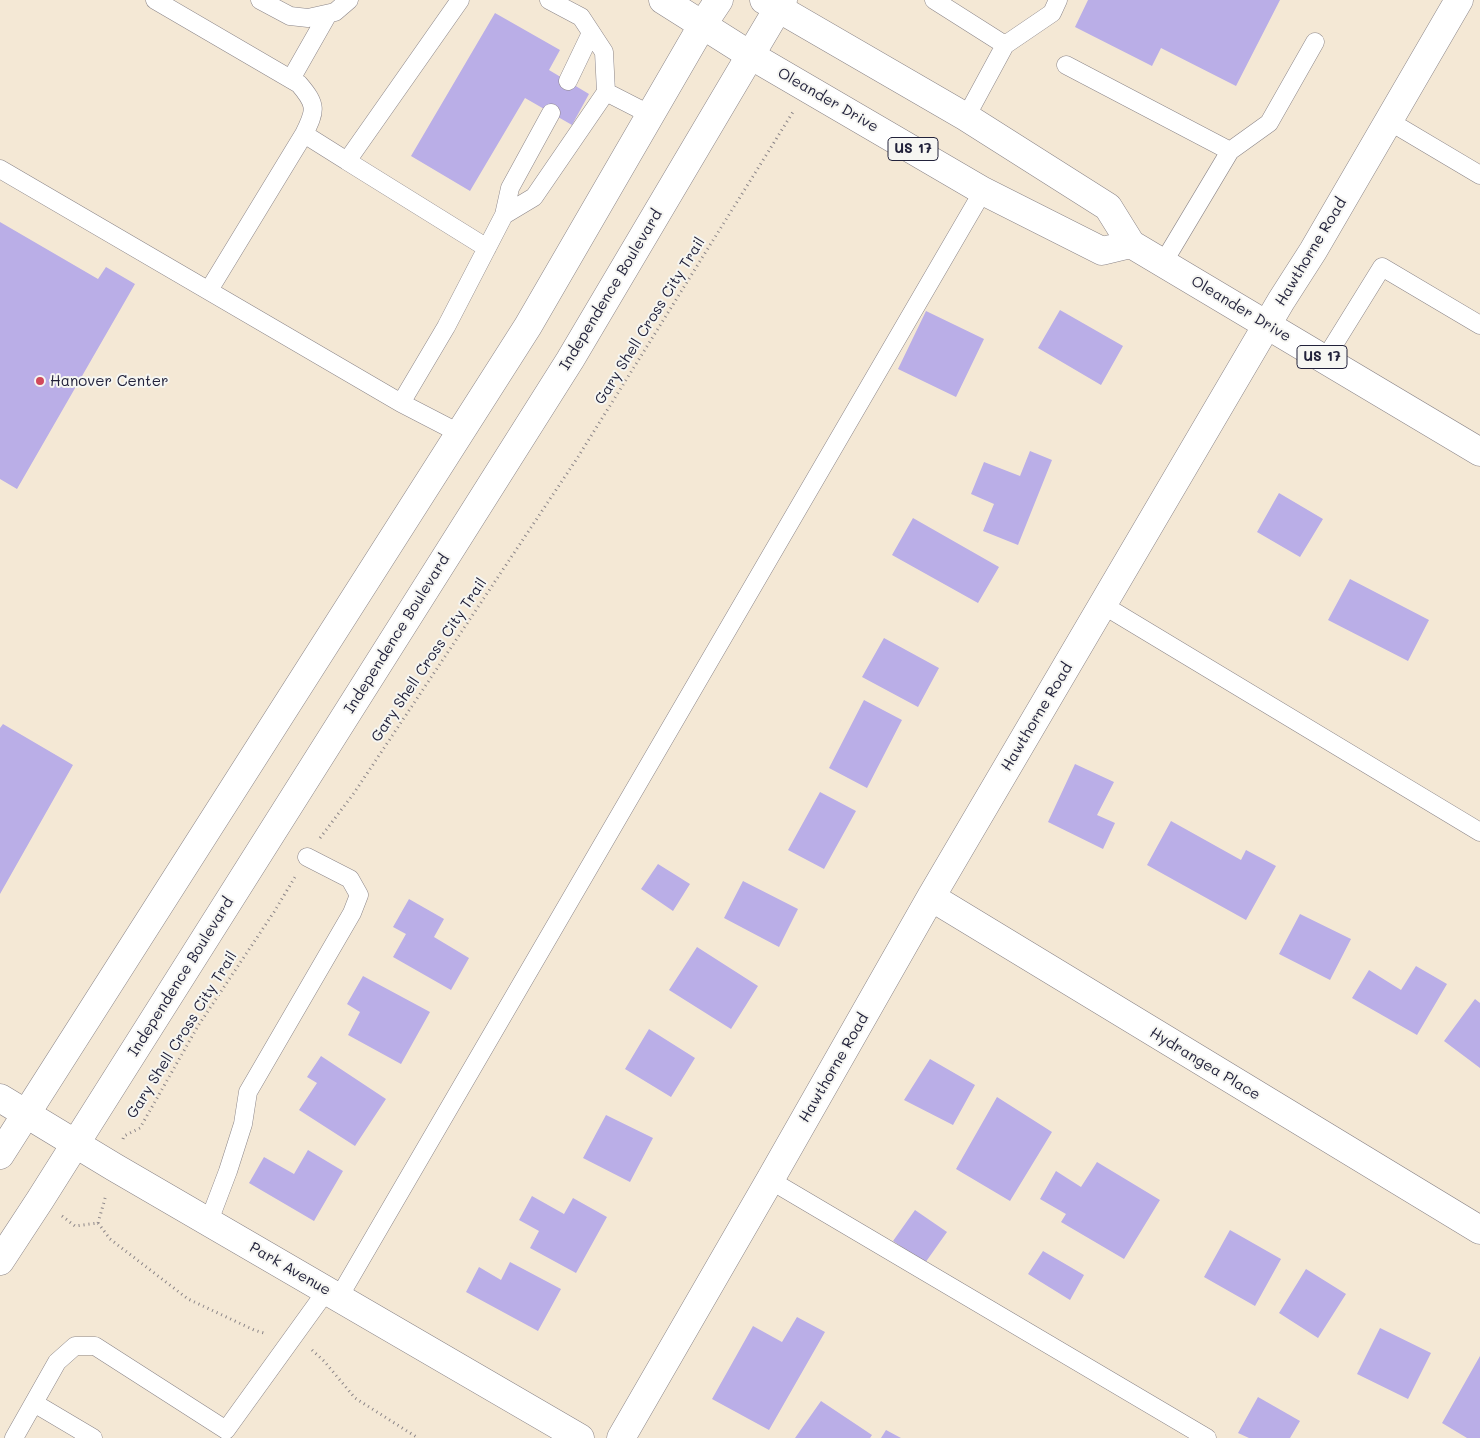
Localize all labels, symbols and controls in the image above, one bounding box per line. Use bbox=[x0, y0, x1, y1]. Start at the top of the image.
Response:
street label: Oleander Drive bbox=[774, 64, 882, 136]
road number: US 17 bbox=[888, 138, 938, 160]
street label: Hawthorne Road bbox=[1272, 195, 1350, 309]
street label: Independence Boulevard bbox=[556, 206, 666, 374]
street label: Gary Shell Cross City Trail bbox=[591, 234, 709, 408]
street label: Oleander Drive bbox=[1188, 272, 1294, 346]
road number: US 17 bbox=[1297, 346, 1347, 368]
place label: Hanover Center bbox=[50, 372, 169, 390]
marker: Hanover Center bbox=[34, 375, 46, 387]
street label: Independence Boulevard bbox=[341, 551, 453, 717]
street label: Gary Shell Cross City Trail bbox=[367, 575, 491, 745]
street label: Hawthorne Road bbox=[998, 660, 1076, 774]
street label: Independence Boulevard bbox=[125, 894, 237, 1060]
street label: Gary Shell Cross City Trail bbox=[123, 948, 241, 1122]
street label: Hawthorne Road bbox=[795, 1010, 873, 1126]
street label: Hydrangea Place bbox=[1146, 1024, 1264, 1104]
street label: Park Avenue bbox=[246, 1239, 334, 1299]

